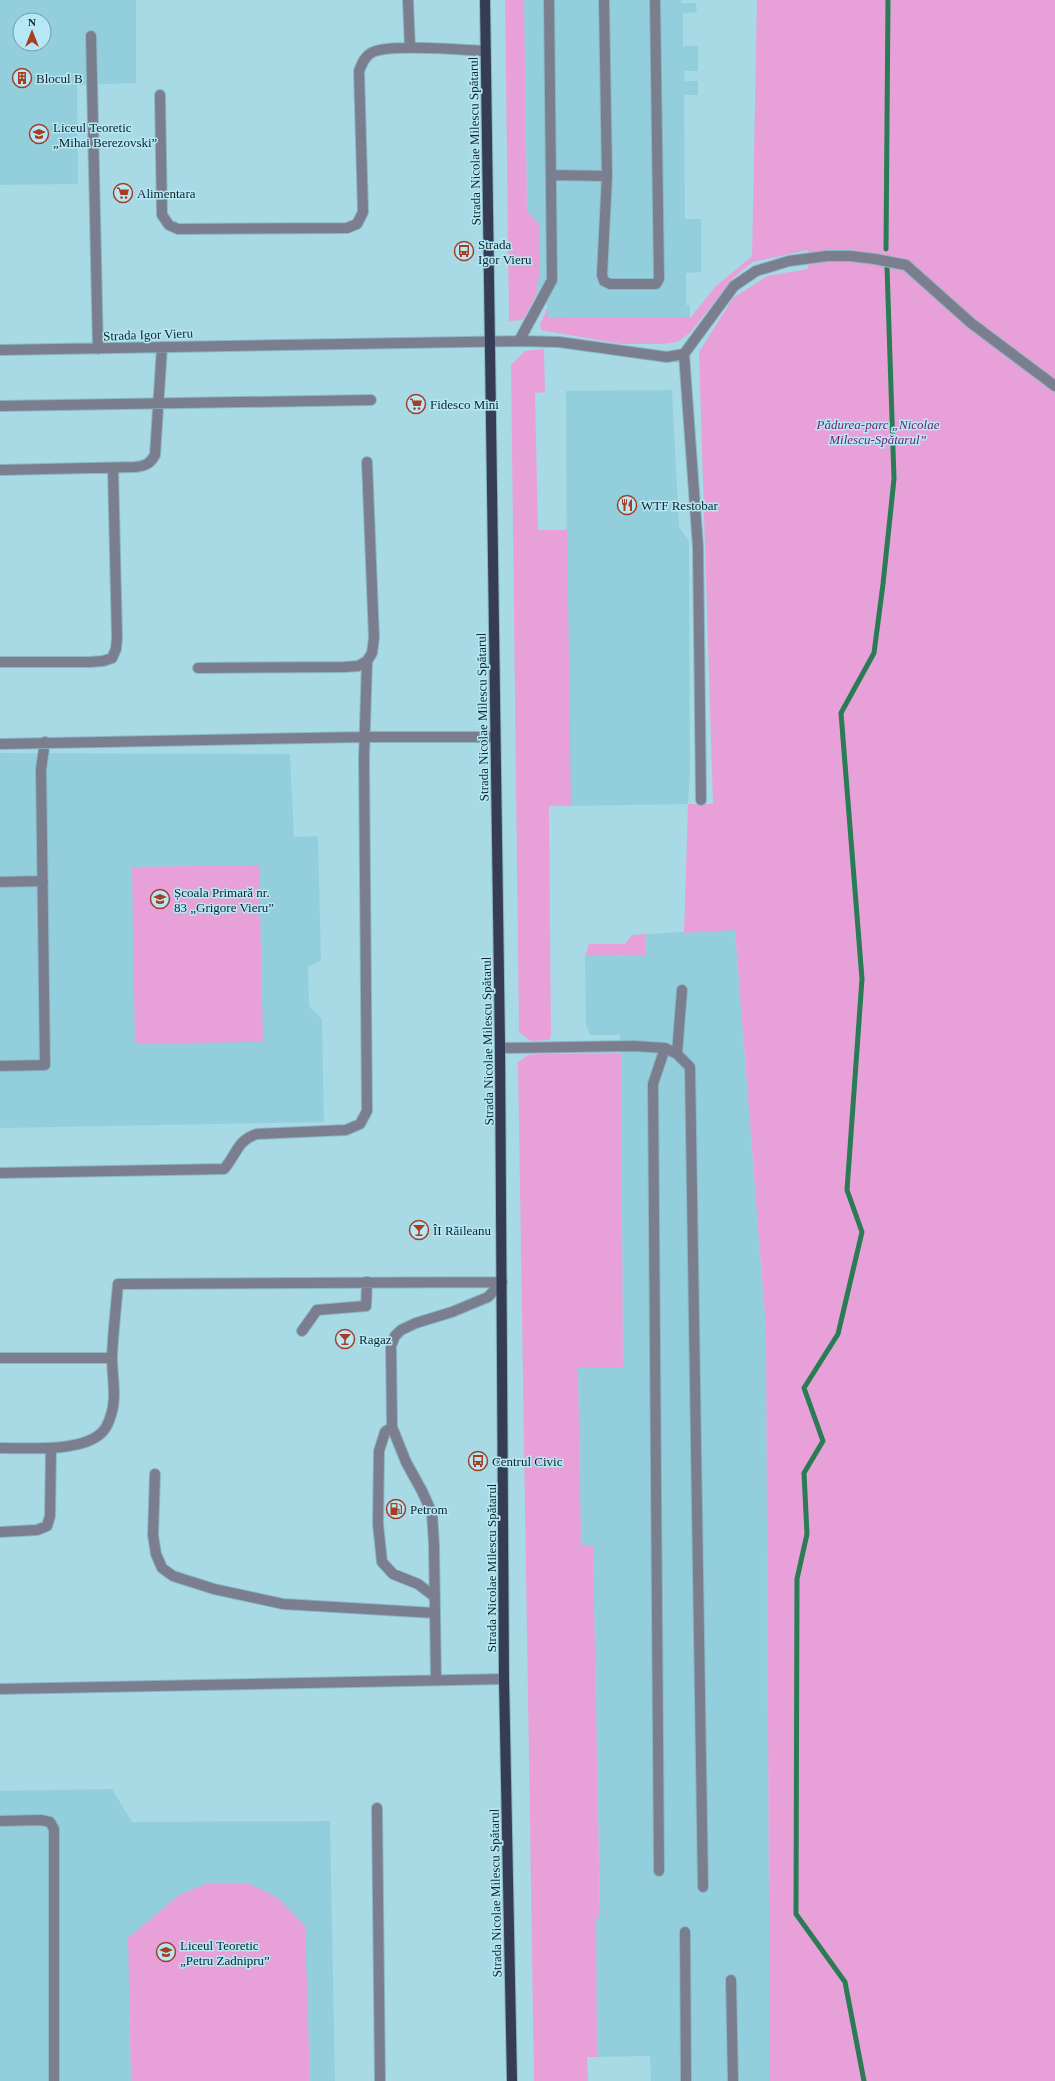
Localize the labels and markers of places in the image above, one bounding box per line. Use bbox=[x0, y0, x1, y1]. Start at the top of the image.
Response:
building icon: Blocul B bbox=[11, 67, 33, 89]
place label: Blocul B bbox=[36, 71, 83, 86]
place label: Liceul Teoretic „Mihai Berezovski” bbox=[53, 120, 158, 150]
school or university icon: Liceul Teoretic „Mihai Berezovski” bbox=[28, 123, 50, 145]
supermarket icon: Alimentara bbox=[112, 182, 134, 204]
place label: Alimentara bbox=[137, 186, 196, 201]
place label: Strada Igor Vieru bbox=[478, 237, 532, 267]
bus stop icon: Strada Igor Vieru bbox=[453, 240, 475, 262]
supermarket icon: Fidesco Mini bbox=[405, 393, 427, 415]
place label: Fidesco Mini bbox=[430, 397, 499, 412]
restaurant icon: WTF Restobar bbox=[616, 494, 638, 516]
place label: WTF Restobar bbox=[641, 498, 719, 513]
place label: Școala Primară nr. 83 „Grigore Vieru” bbox=[174, 885, 274, 915]
school or university icon: Școala Primară nr. 83 „Grigore Vieru” bbox=[149, 888, 171, 910]
bar icon: ÎI Răileanu bbox=[408, 1219, 430, 1241]
place label: ÎI Răileanu bbox=[433, 1223, 492, 1238]
bar icon: Ragaz bbox=[334, 1328, 356, 1350]
place label: Ragaz bbox=[359, 1332, 392, 1347]
bus stop icon: Centrul Civic bbox=[467, 1450, 489, 1472]
place label: Centrul Civic bbox=[492, 1454, 563, 1469]
fuel station icon: Petrom bbox=[385, 1498, 407, 1520]
place label: Petrom bbox=[410, 1502, 448, 1517]
place label: Liceul Teoretic „Petru Zadnipru” bbox=[180, 1938, 270, 1968]
school or university icon: Liceul Teoretic „Petru Zadnipru” bbox=[155, 1941, 177, 1963]

